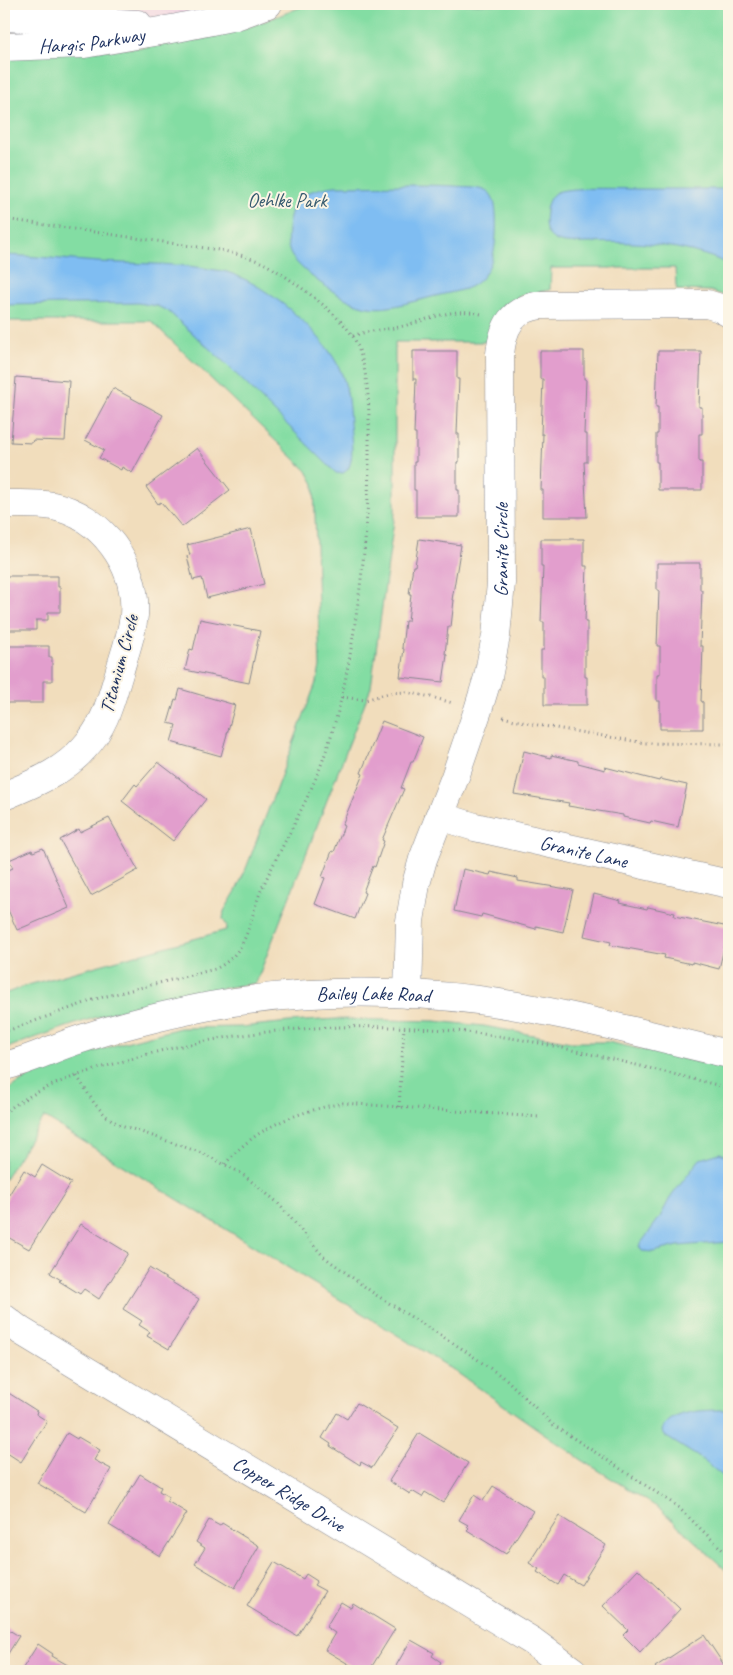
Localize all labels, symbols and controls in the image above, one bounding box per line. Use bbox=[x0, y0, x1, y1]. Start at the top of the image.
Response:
street label: Hargis Parkway bbox=[38, 21, 149, 58]
park label: Oehlke Park bbox=[248, 188, 328, 213]
street label: Granite Circle bbox=[487, 501, 514, 598]
street label: Titanium Circle bbox=[94, 611, 145, 716]
street label: Granite Lane bbox=[537, 829, 631, 874]
street label: Bailey Lake Road bbox=[316, 980, 434, 1008]
street label: Copper Ridge Drive bbox=[228, 1450, 351, 1538]

